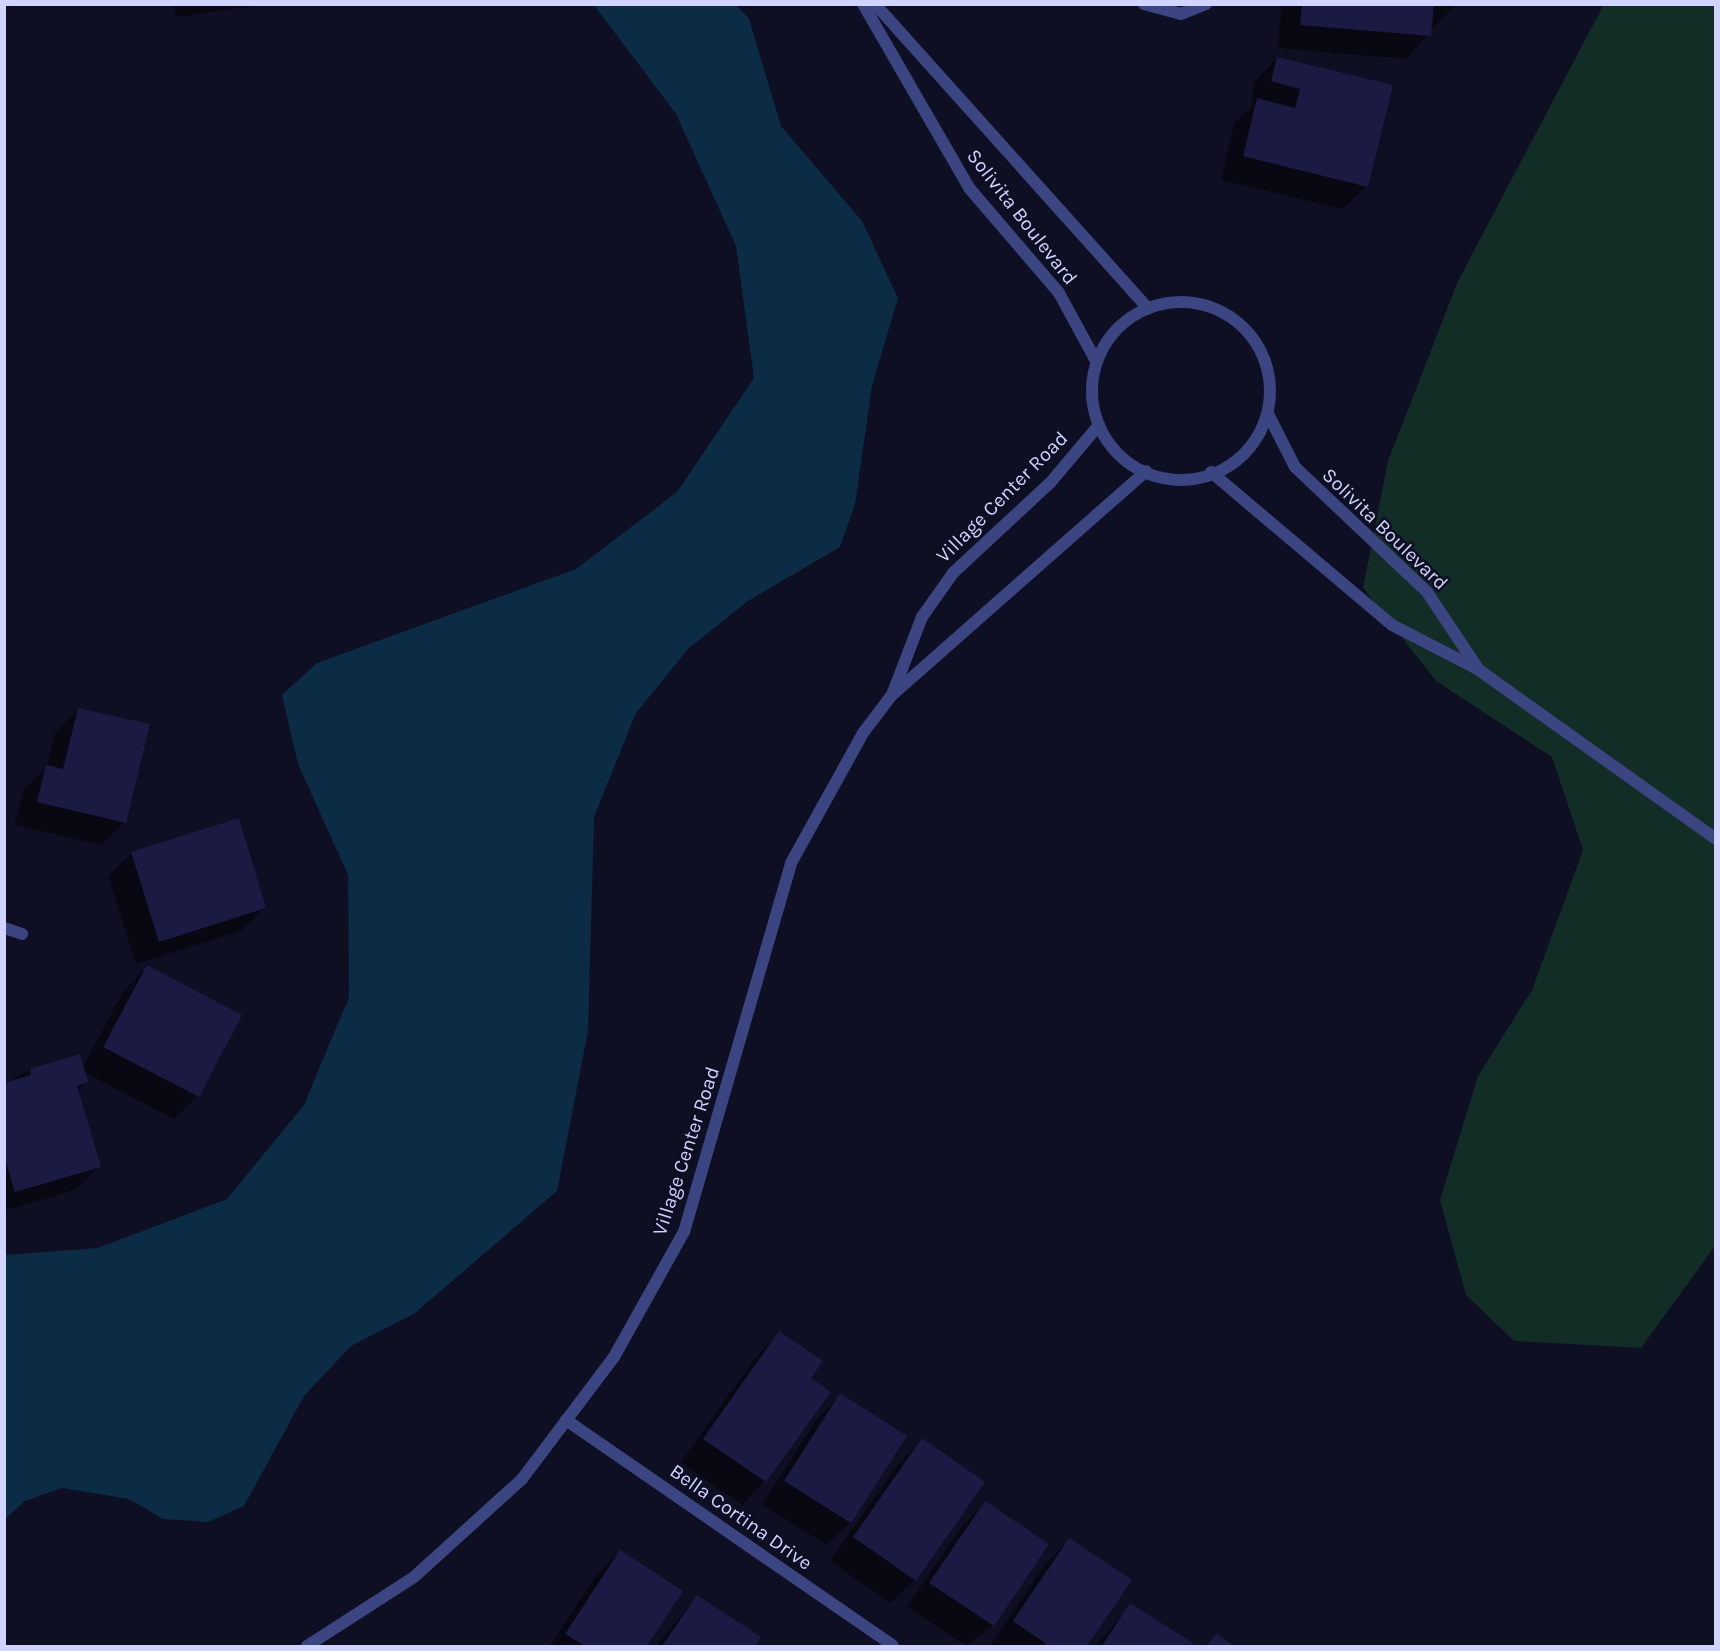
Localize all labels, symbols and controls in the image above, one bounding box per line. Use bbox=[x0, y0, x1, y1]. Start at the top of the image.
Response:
street label: Solivita Boulevard bbox=[962, 144, 1082, 290]
street label: Village Center Road bbox=[931, 426, 1073, 568]
street label: Solivita Boulevard bbox=[1317, 463, 1453, 595]
street label: Village Center Road bbox=[647, 1064, 725, 1238]
street label: Bella Cortina Drive bbox=[665, 1459, 817, 1575]

